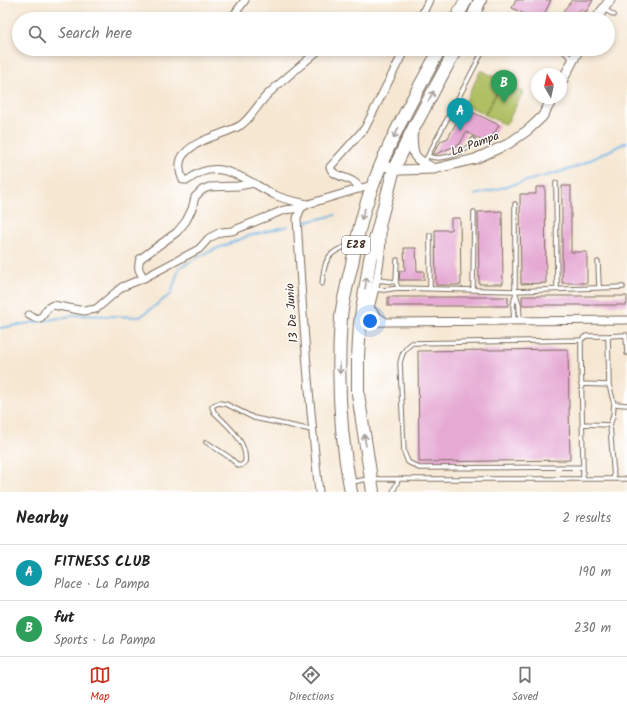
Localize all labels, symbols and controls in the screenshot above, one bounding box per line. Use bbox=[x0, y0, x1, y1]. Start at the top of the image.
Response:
search box bbox=[12, 12, 615, 56]
text: Search here bbox=[58, 22, 132, 46]
icon: search bbox=[26, 23, 48, 45]
north arrow bbox=[531, 68, 567, 104]
pin: B bbox=[491, 70, 517, 103]
one-way arrow bbox=[427, 90, 435, 102]
pin: A bbox=[447, 98, 473, 131]
street label: La Pampa bbox=[448, 126, 502, 161]
one-way arrow bbox=[392, 127, 399, 139]
one-way arrow bbox=[359, 207, 366, 220]
road number: E28 bbox=[342, 236, 370, 254]
one-way arrow bbox=[362, 277, 370, 290]
street label: 13 De Junio bbox=[280, 283, 304, 343]
your location bbox=[360, 311, 380, 331]
one-way arrow bbox=[336, 361, 344, 374]
one-way arrow bbox=[361, 434, 369, 447]
text: Nearby bbox=[16, 505, 68, 532]
text: 2 results bbox=[563, 508, 611, 529]
text: FITNESS CLUB bbox=[54, 550, 151, 574]
text: A bbox=[25, 562, 33, 583]
text: 190 m bbox=[579, 562, 611, 583]
text: Place · La Pampa bbox=[54, 574, 150, 595]
text: fut bbox=[54, 606, 75, 630]
text: B bbox=[25, 618, 33, 639]
text: 230 m bbox=[574, 618, 611, 639]
text: Sports · La Pampa bbox=[54, 630, 156, 651]
tab: Map bbox=[89, 664, 111, 706]
tab: Directions bbox=[289, 664, 334, 706]
tab: Saved bbox=[512, 664, 538, 706]

